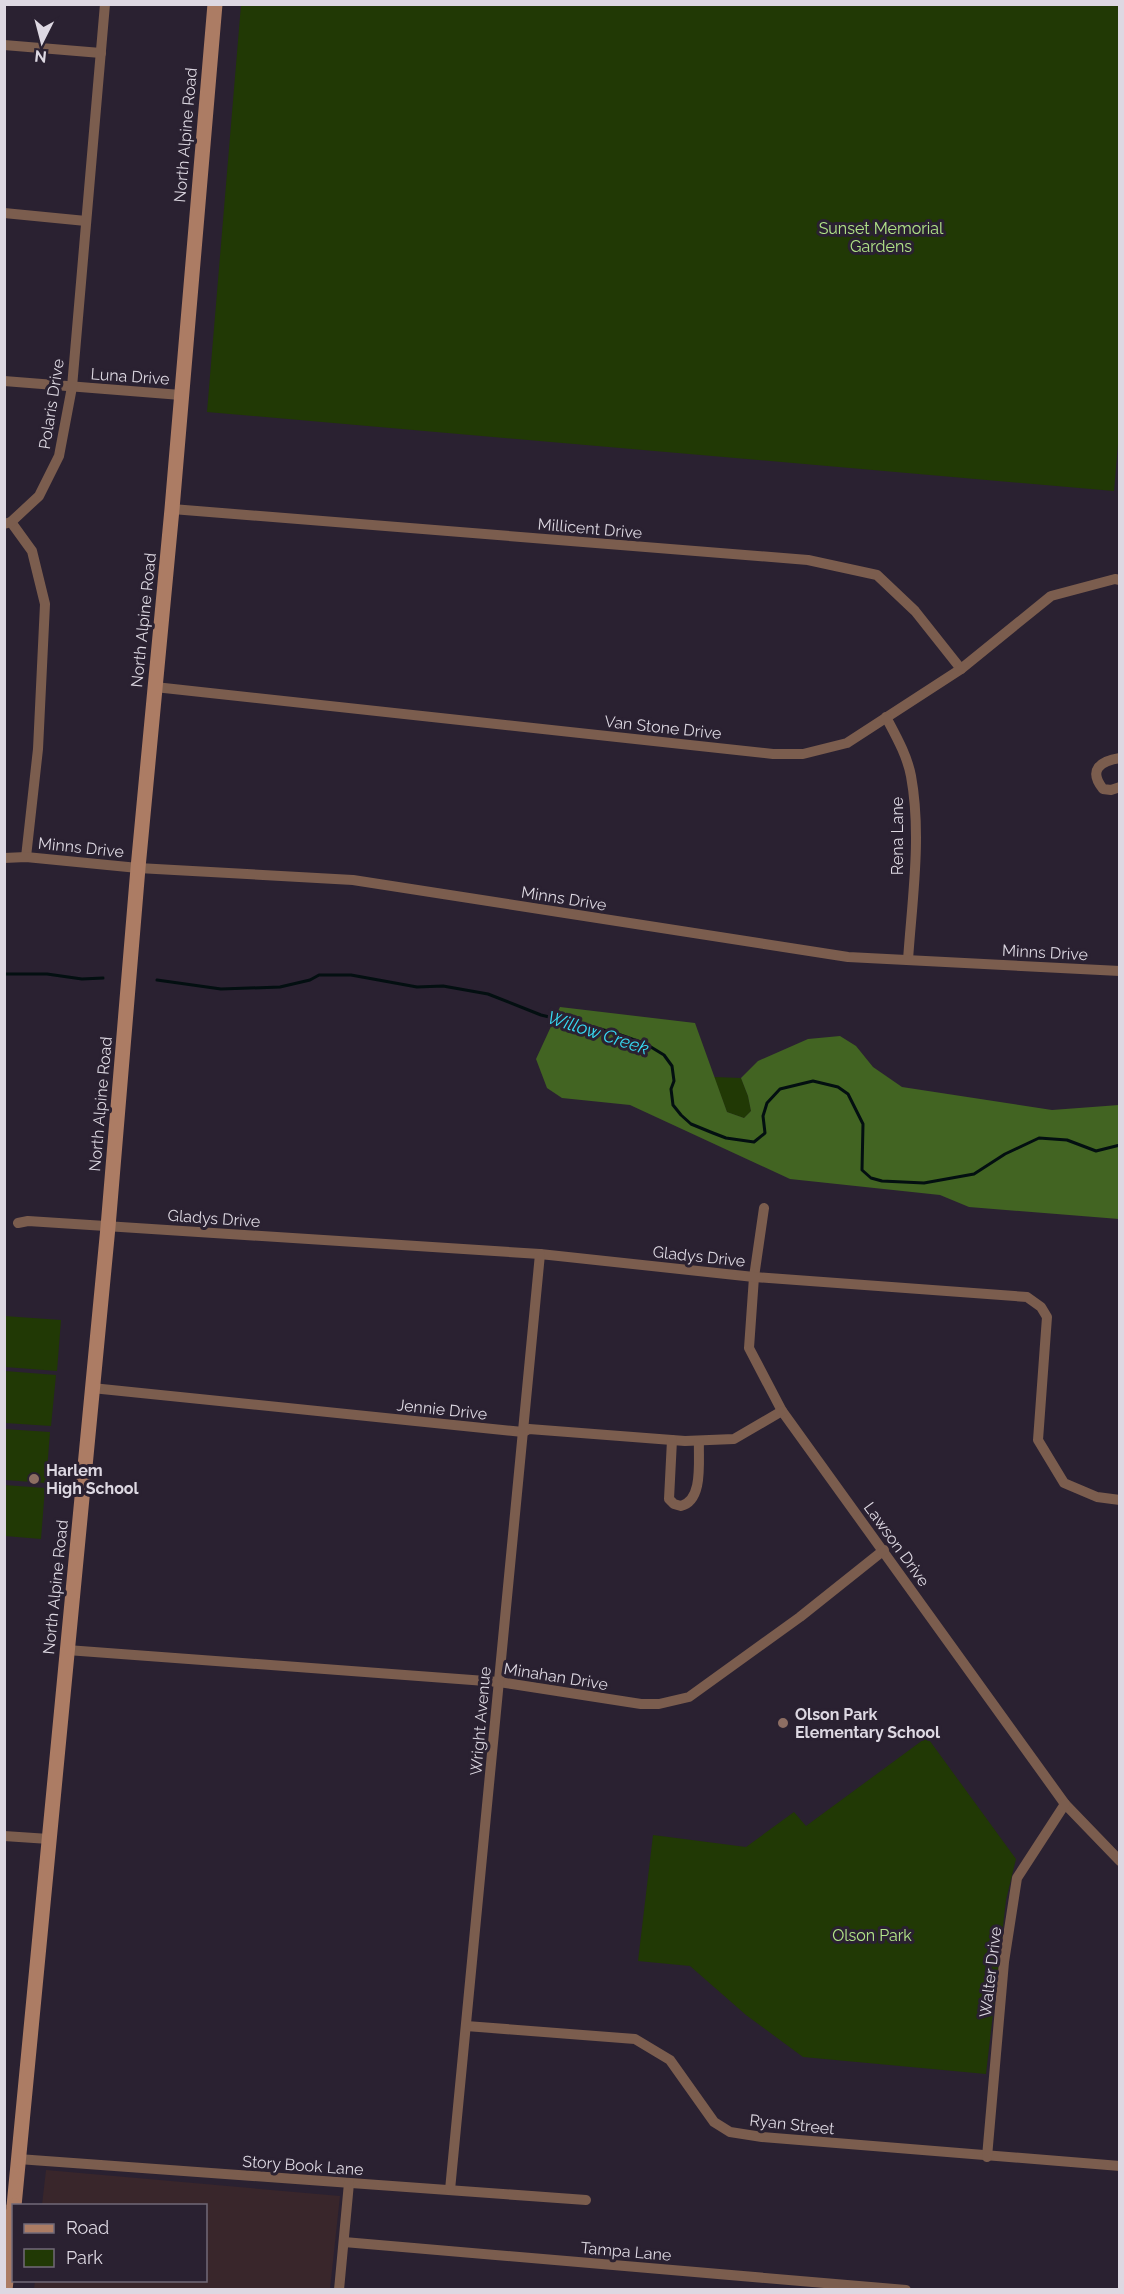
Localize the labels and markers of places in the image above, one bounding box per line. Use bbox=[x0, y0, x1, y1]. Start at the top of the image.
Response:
place label: Harlem High School bbox=[46, 1461, 140, 1498]
marker: Harlem High School bbox=[27, 1472, 41, 1486]
place label: Olson Park Elementary School bbox=[795, 1705, 941, 1742]
marker: Olson Park Elementary School bbox=[776, 1716, 790, 1730]

